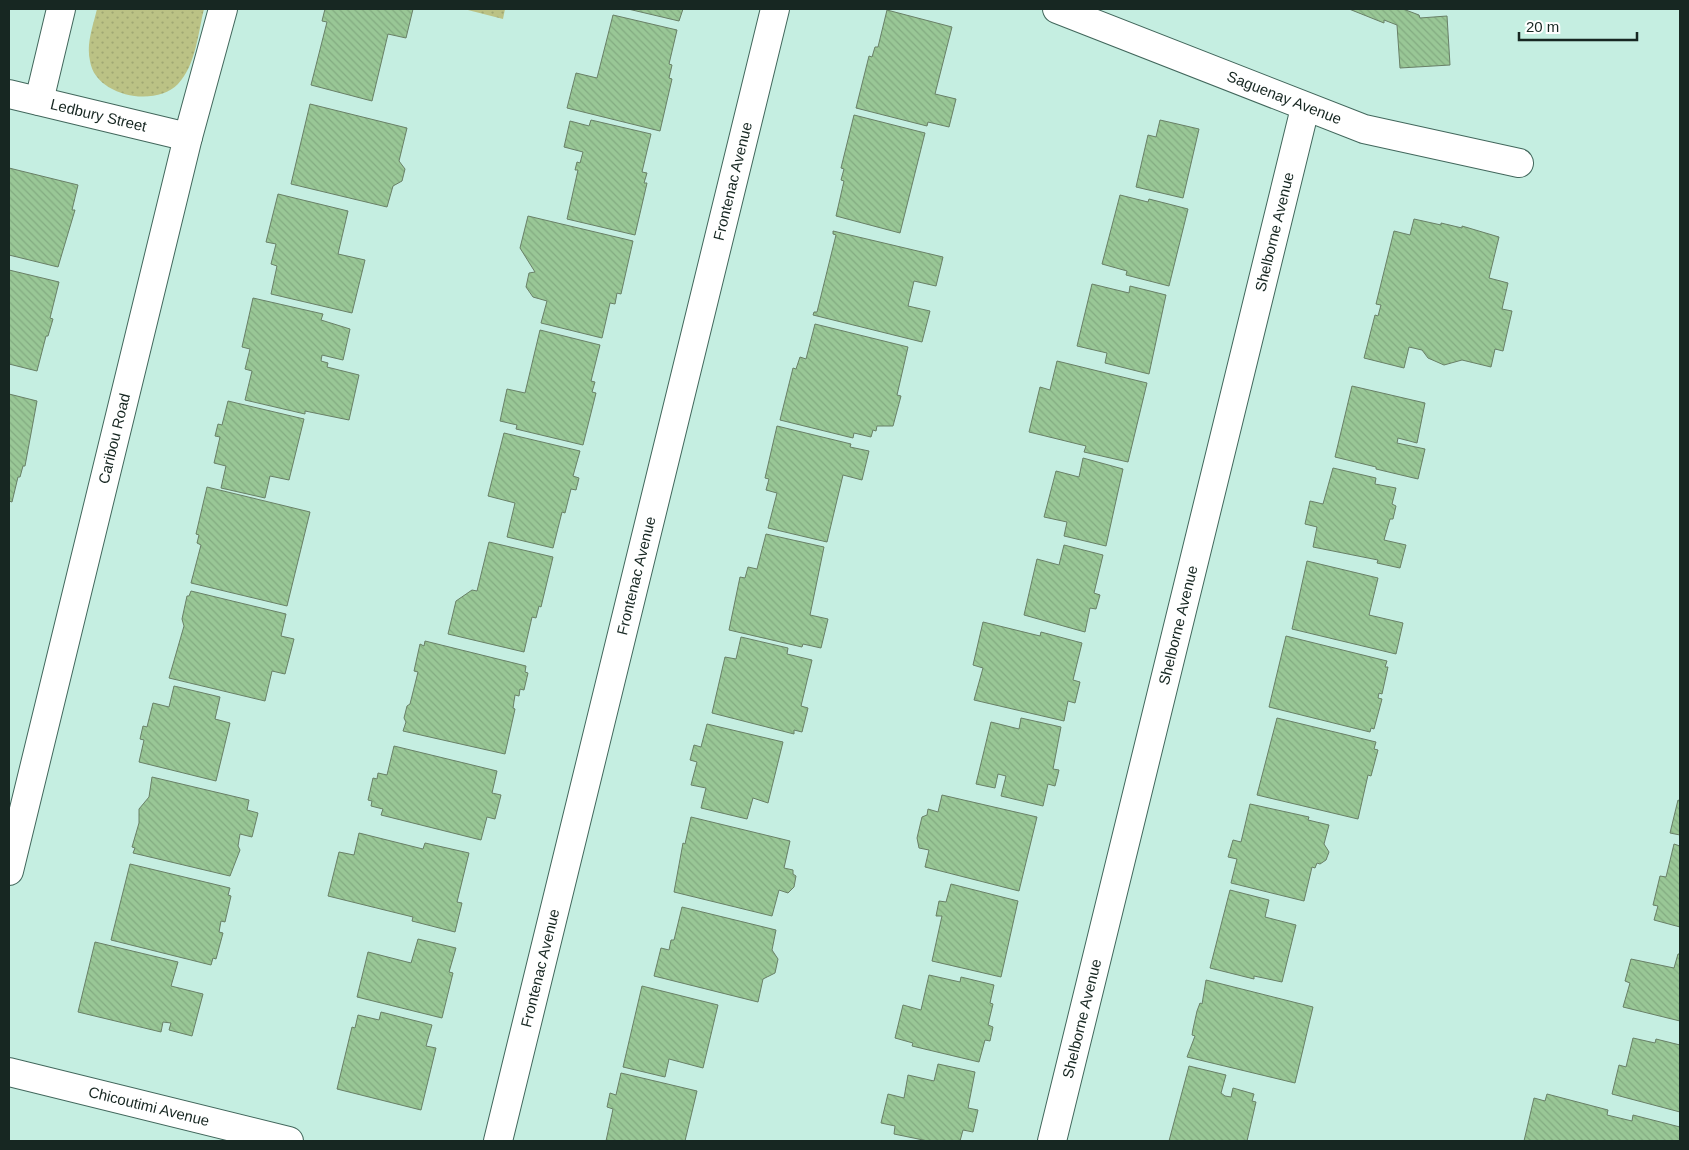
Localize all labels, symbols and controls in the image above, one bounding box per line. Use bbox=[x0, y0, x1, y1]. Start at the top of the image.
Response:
scale bar bbox=[1519, 10, 1636, 42]
text: 20 m bbox=[1526, 18, 1559, 35]
street label: Saguenay Avenue bbox=[1225, 67, 1344, 127]
street label: Ledbury Street bbox=[49, 95, 149, 135]
street label: Frontenac Avenue bbox=[710, 120, 755, 242]
street label: Shelborne Avenue bbox=[1251, 170, 1297, 293]
street label: Caribou Road bbox=[95, 392, 133, 486]
street label: Frontenac Avenue bbox=[613, 515, 659, 637]
street label: Shelborne Avenue bbox=[1155, 564, 1201, 687]
street label: Frontenac Avenue bbox=[517, 907, 563, 1029]
street label: Shelborne Avenue bbox=[1059, 957, 1104, 1080]
street label: Chicoutimi Avenue bbox=[87, 1083, 211, 1129]

